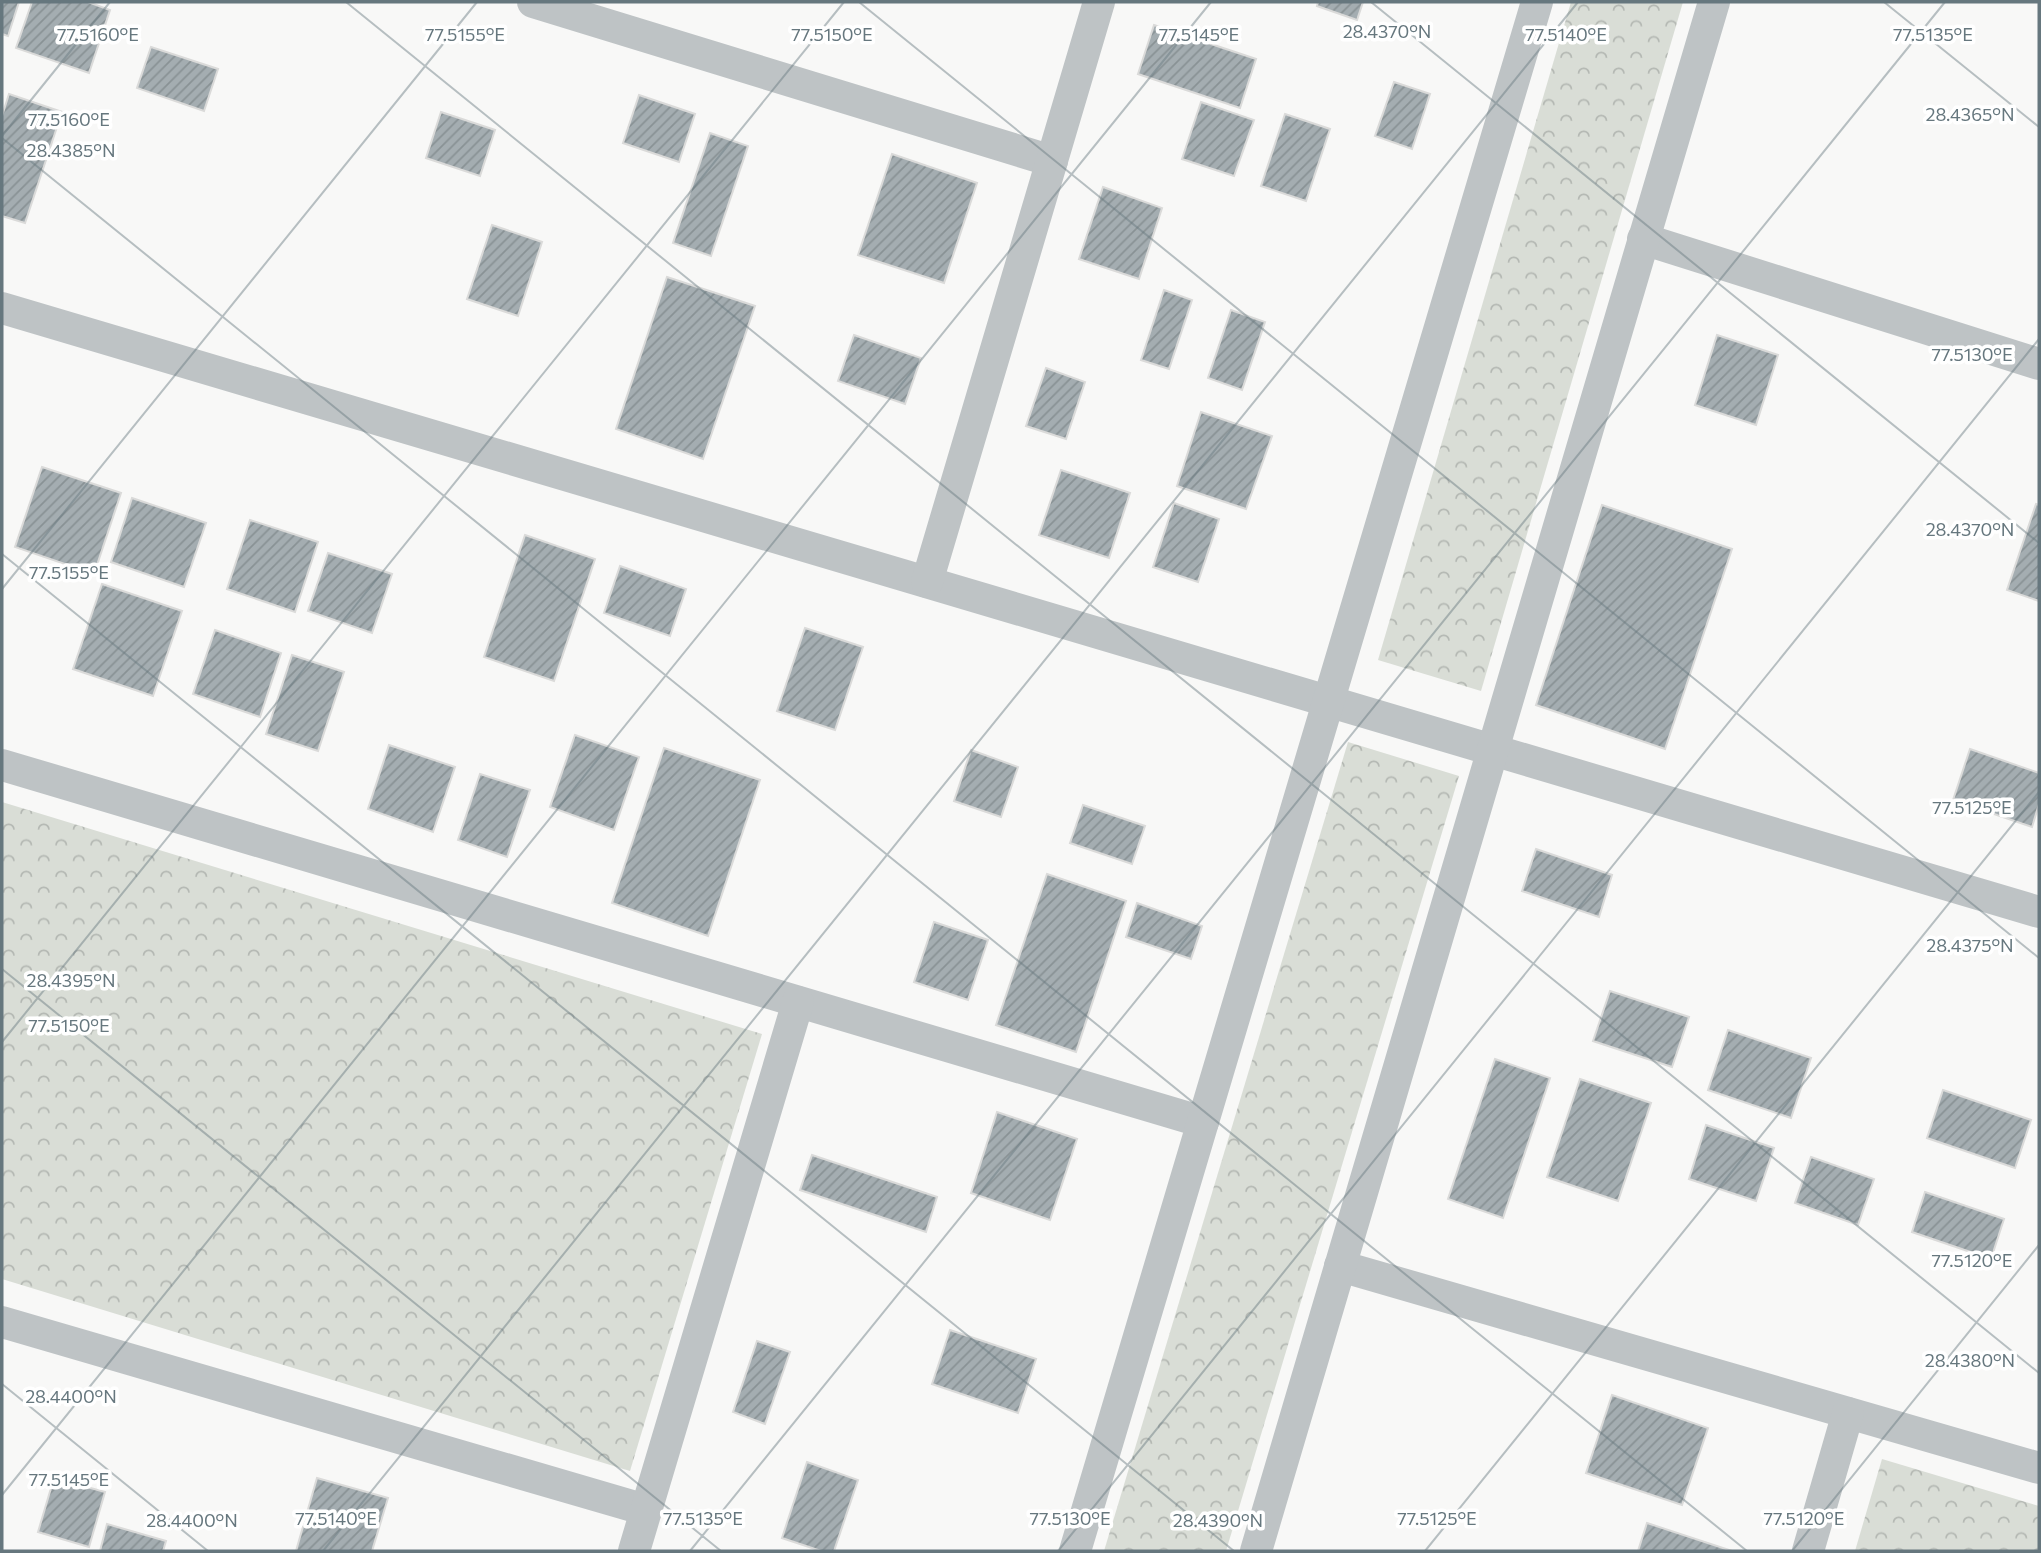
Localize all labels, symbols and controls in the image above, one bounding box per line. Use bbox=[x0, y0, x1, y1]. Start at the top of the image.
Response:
text: 28.4370°N bbox=[1343, 20, 1431, 42]
text: 77.5160°E bbox=[57, 23, 139, 45]
text: 77.5155°E bbox=[425, 23, 505, 45]
text: 77.5150°E bbox=[791, 23, 873, 45]
text: 77.5145°E bbox=[1159, 23, 1239, 45]
text: 77.5140°E bbox=[1525, 23, 1607, 45]
text: 77.5135°E bbox=[1893, 23, 1973, 45]
text: 28.4365°N bbox=[1926, 103, 2014, 125]
text: 77.5160°E bbox=[28, 108, 110, 130]
text: 28.4385°N bbox=[27, 139, 115, 161]
text: 77.5130°E bbox=[1931, 343, 2013, 365]
text: 28.4370°N bbox=[1926, 518, 2014, 540]
text: 77.5155°E bbox=[29, 561, 109, 583]
text: 77.5125°E bbox=[1932, 796, 2012, 818]
text: 28.4375°N bbox=[1926, 934, 2014, 956]
text: 28.4395°N bbox=[27, 969, 115, 991]
text: 77.5150°E bbox=[28, 1014, 110, 1036]
text: 77.5120°E bbox=[1932, 1249, 2012, 1271]
text: 28.4380°N bbox=[1925, 1349, 2015, 1371]
text: 28.4400°N bbox=[25, 1385, 117, 1407]
text: 77.5145°E bbox=[29, 1468, 109, 1490]
text: 77.5140°E bbox=[295, 1507, 377, 1529]
text: 77.5135°E bbox=[663, 1507, 743, 1529]
text: 77.5130°E bbox=[1029, 1507, 1111, 1529]
text: 77.5125°E bbox=[1397, 1507, 1477, 1529]
text: 77.5120°E bbox=[1764, 1507, 1844, 1529]
text: 28.4400°N bbox=[146, 1509, 238, 1531]
text: 28.4390°N bbox=[1173, 1509, 1263, 1531]

